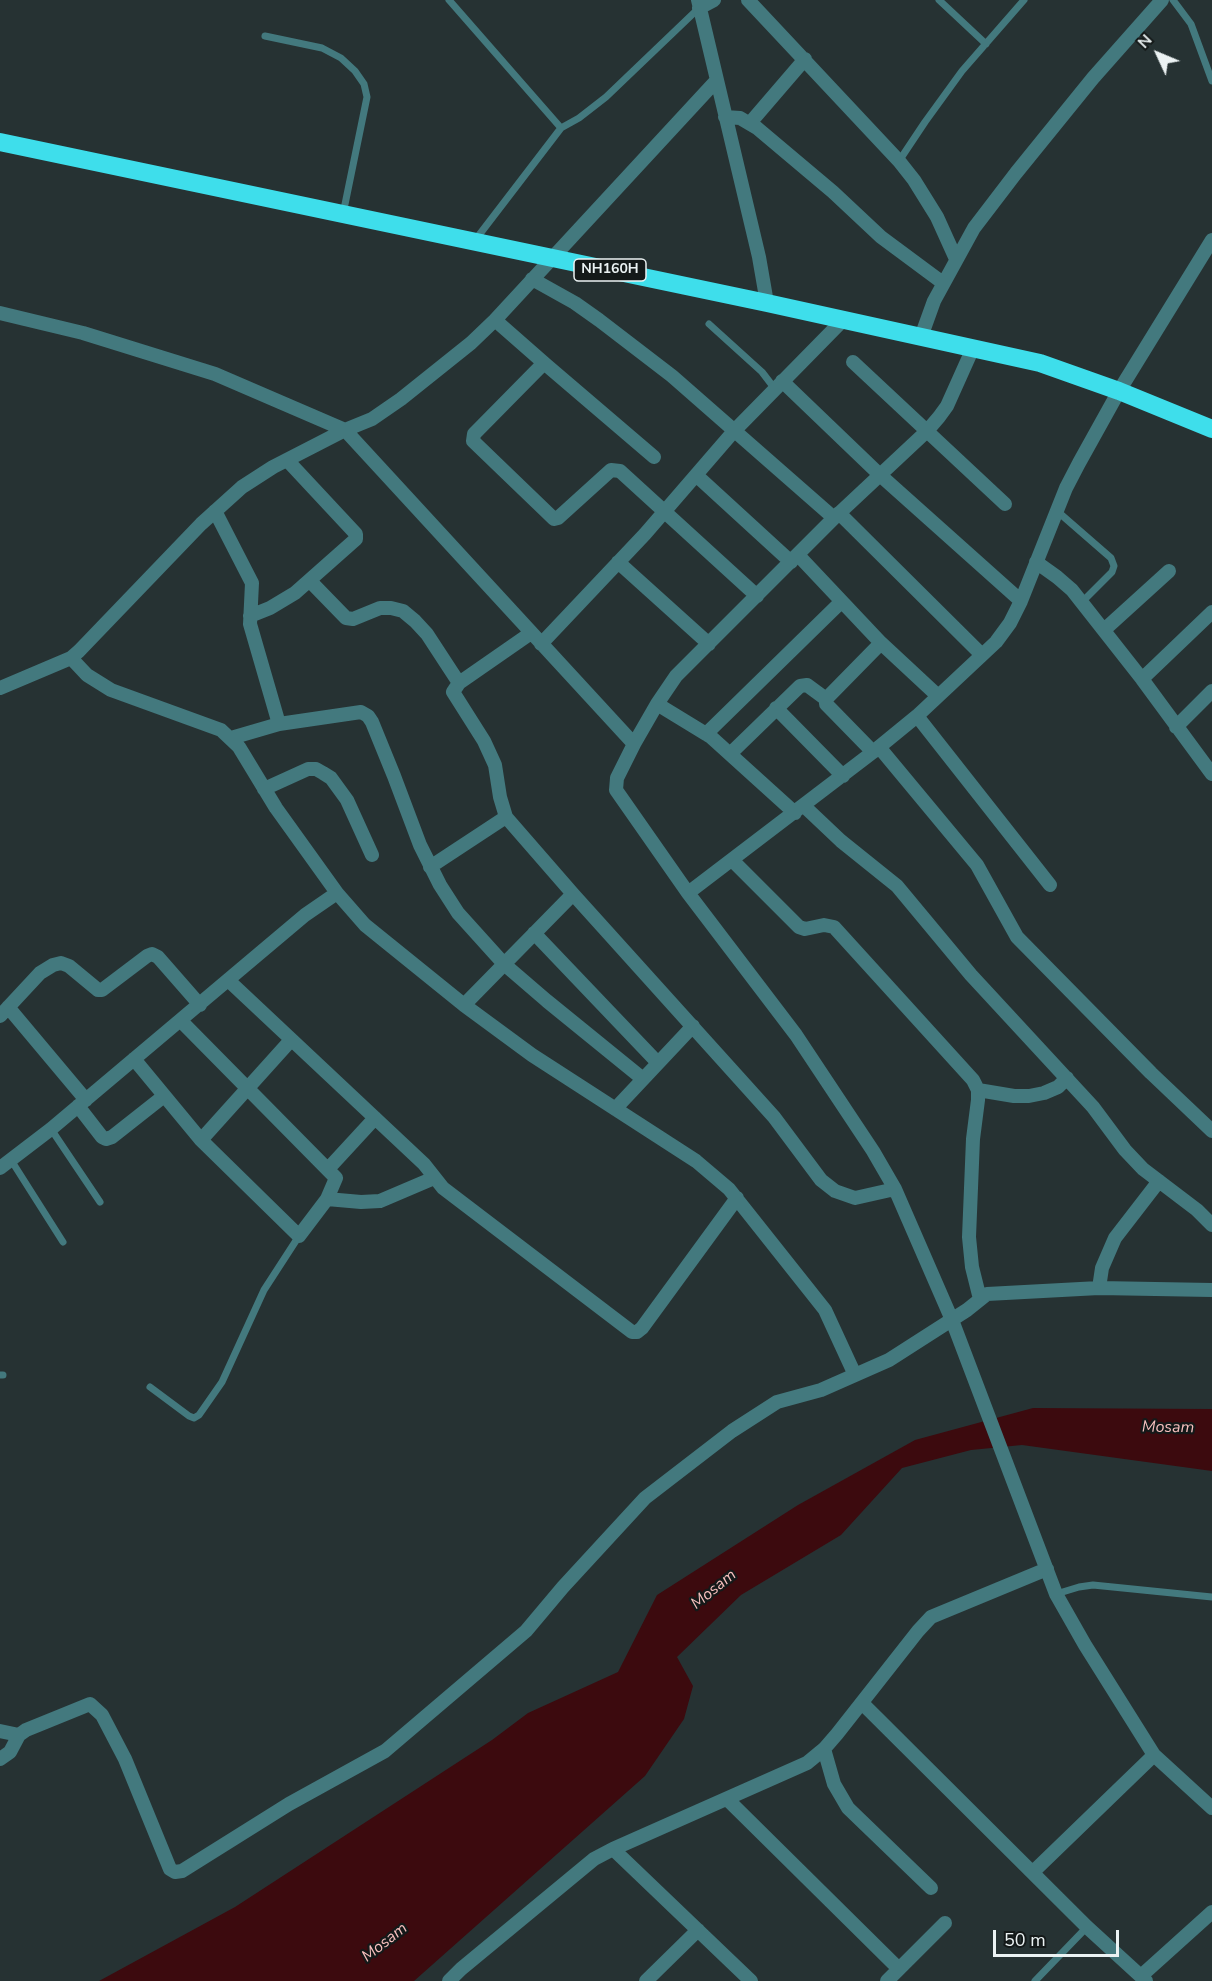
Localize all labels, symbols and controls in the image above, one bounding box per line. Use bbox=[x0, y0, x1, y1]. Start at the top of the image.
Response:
north arrow bbox=[1128, 24, 1188, 84]
text: N bbox=[1133, 30, 1157, 53]
road number: NH160H bbox=[574, 259, 646, 281]
water label: Mosam bbox=[1142, 1418, 1194, 1438]
water label: Mosam bbox=[688, 1566, 740, 1614]
scale bar bbox=[996, 1918, 1122, 1956]
water label: Mosam bbox=[358, 1919, 412, 1967]
text: 50 m bbox=[1004, 1928, 1046, 1952]

